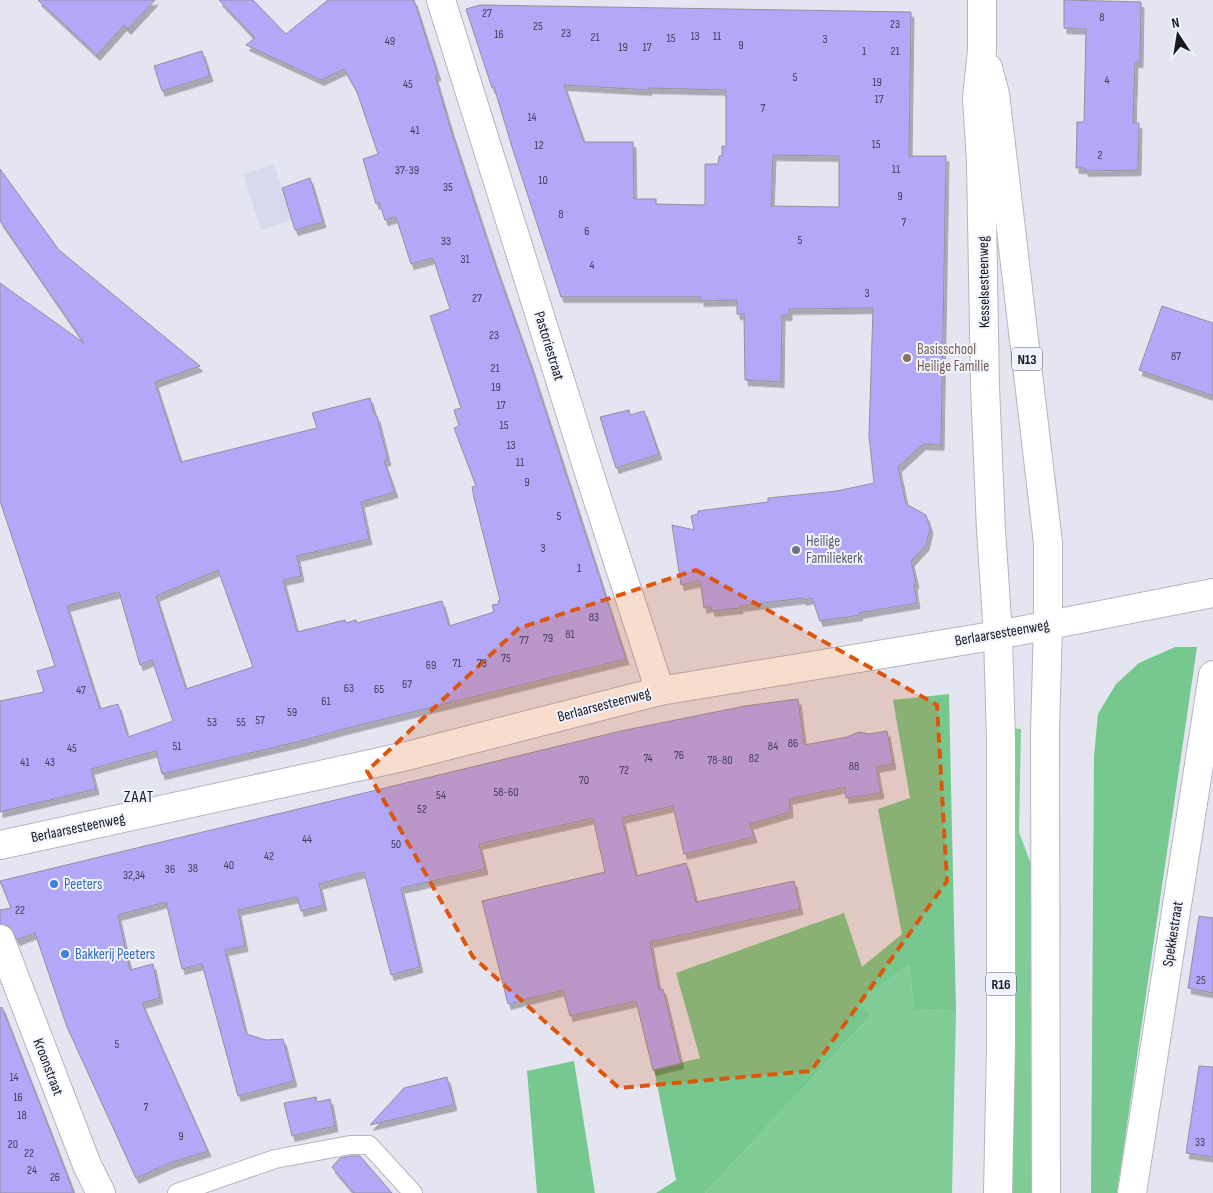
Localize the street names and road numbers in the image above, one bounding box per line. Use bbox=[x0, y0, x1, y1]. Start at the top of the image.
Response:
street label: Kesselsesteenweg bbox=[974, 236, 994, 328]
street label: Pastoriestraat bbox=[529, 309, 569, 383]
road number: N13 bbox=[1012, 348, 1042, 370]
street label: Berlaarsesteenweg bbox=[953, 615, 1051, 651]
street label: Berlaarsesteenweg bbox=[555, 683, 653, 727]
street label: Berlaarsesteenweg bbox=[29, 809, 127, 847]
street label: Spekkestraat bbox=[1158, 899, 1188, 968]
road number: R16 bbox=[986, 972, 1016, 996]
street label: Kroonstraat bbox=[28, 1036, 68, 1099]

